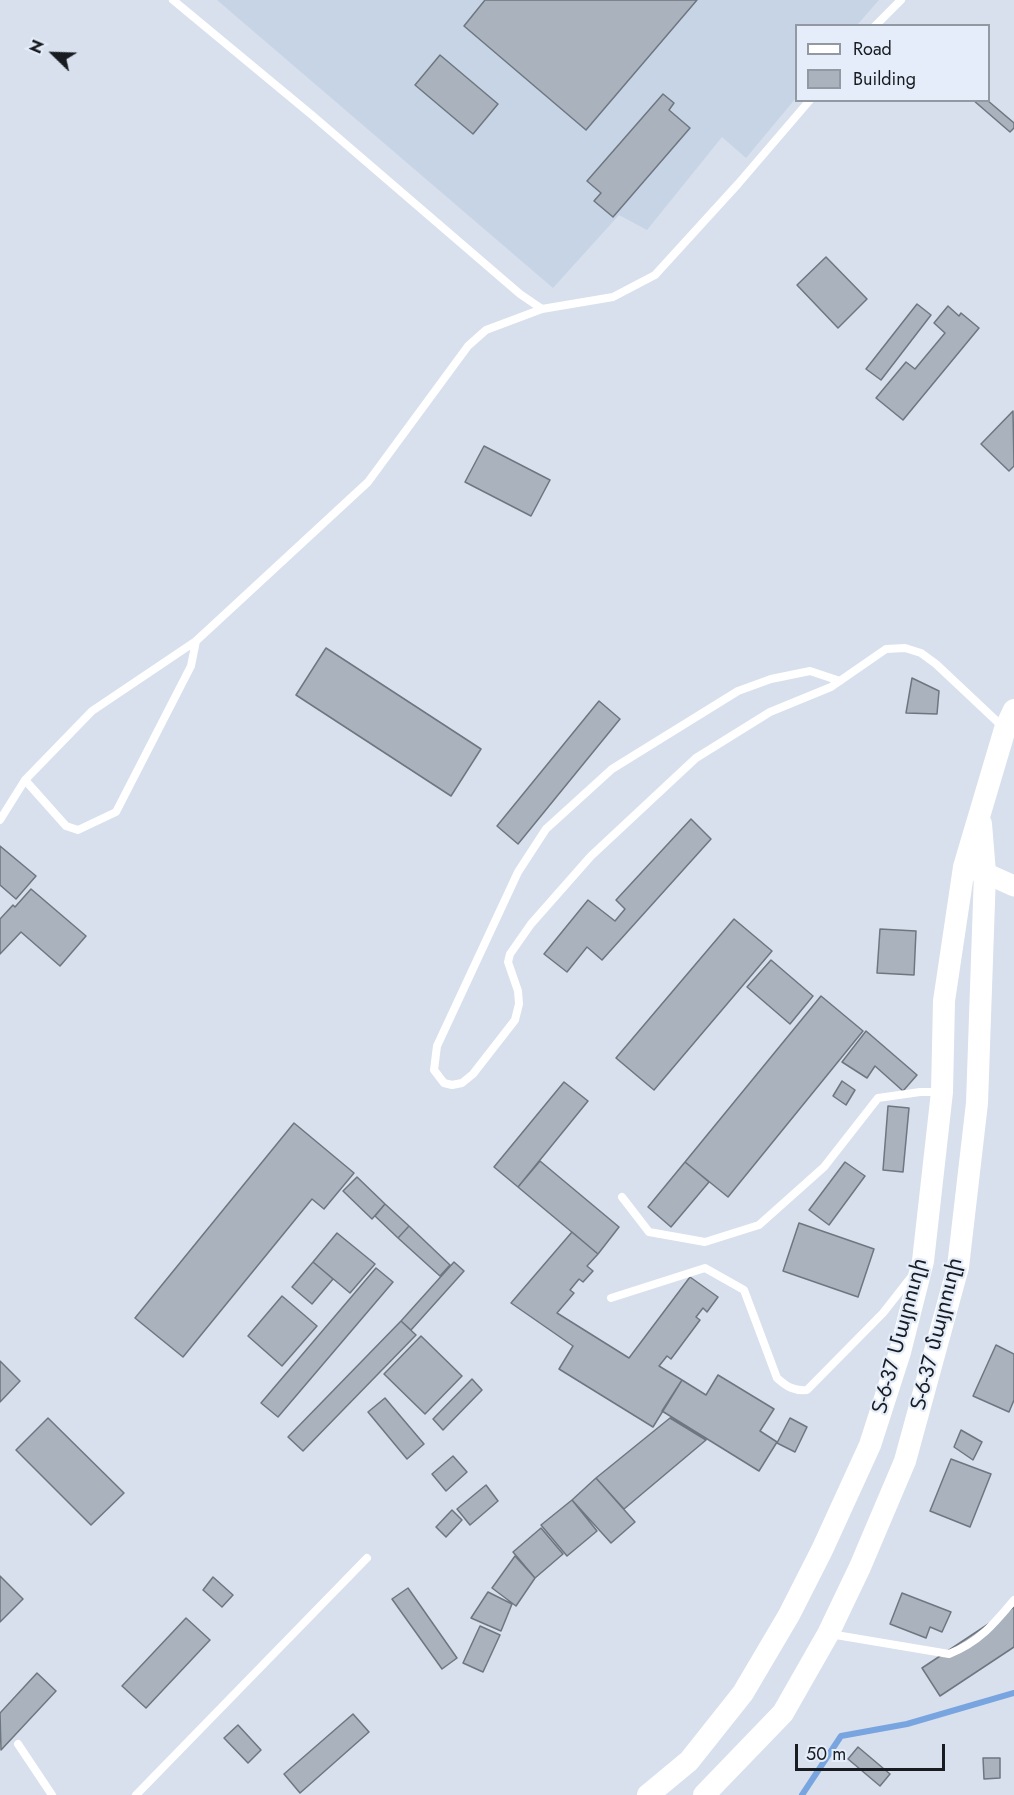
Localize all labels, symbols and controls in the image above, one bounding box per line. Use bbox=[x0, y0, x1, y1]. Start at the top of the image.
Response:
north arrow bbox=[24, 24, 84, 84]
legend bbox=[795, 24, 990, 102]
text: N bbox=[24, 36, 50, 57]
text: Road bbox=[853, 36, 892, 62]
text: Building bbox=[853, 66, 916, 92]
street label: Տ-6-37 մայրուղի bbox=[907, 1255, 969, 1413]
street label: Տ-6-37 Մայրուղի bbox=[868, 1256, 934, 1416]
scale bar bbox=[798, 1732, 948, 1770]
text: 50 m bbox=[806, 1741, 846, 1767]

